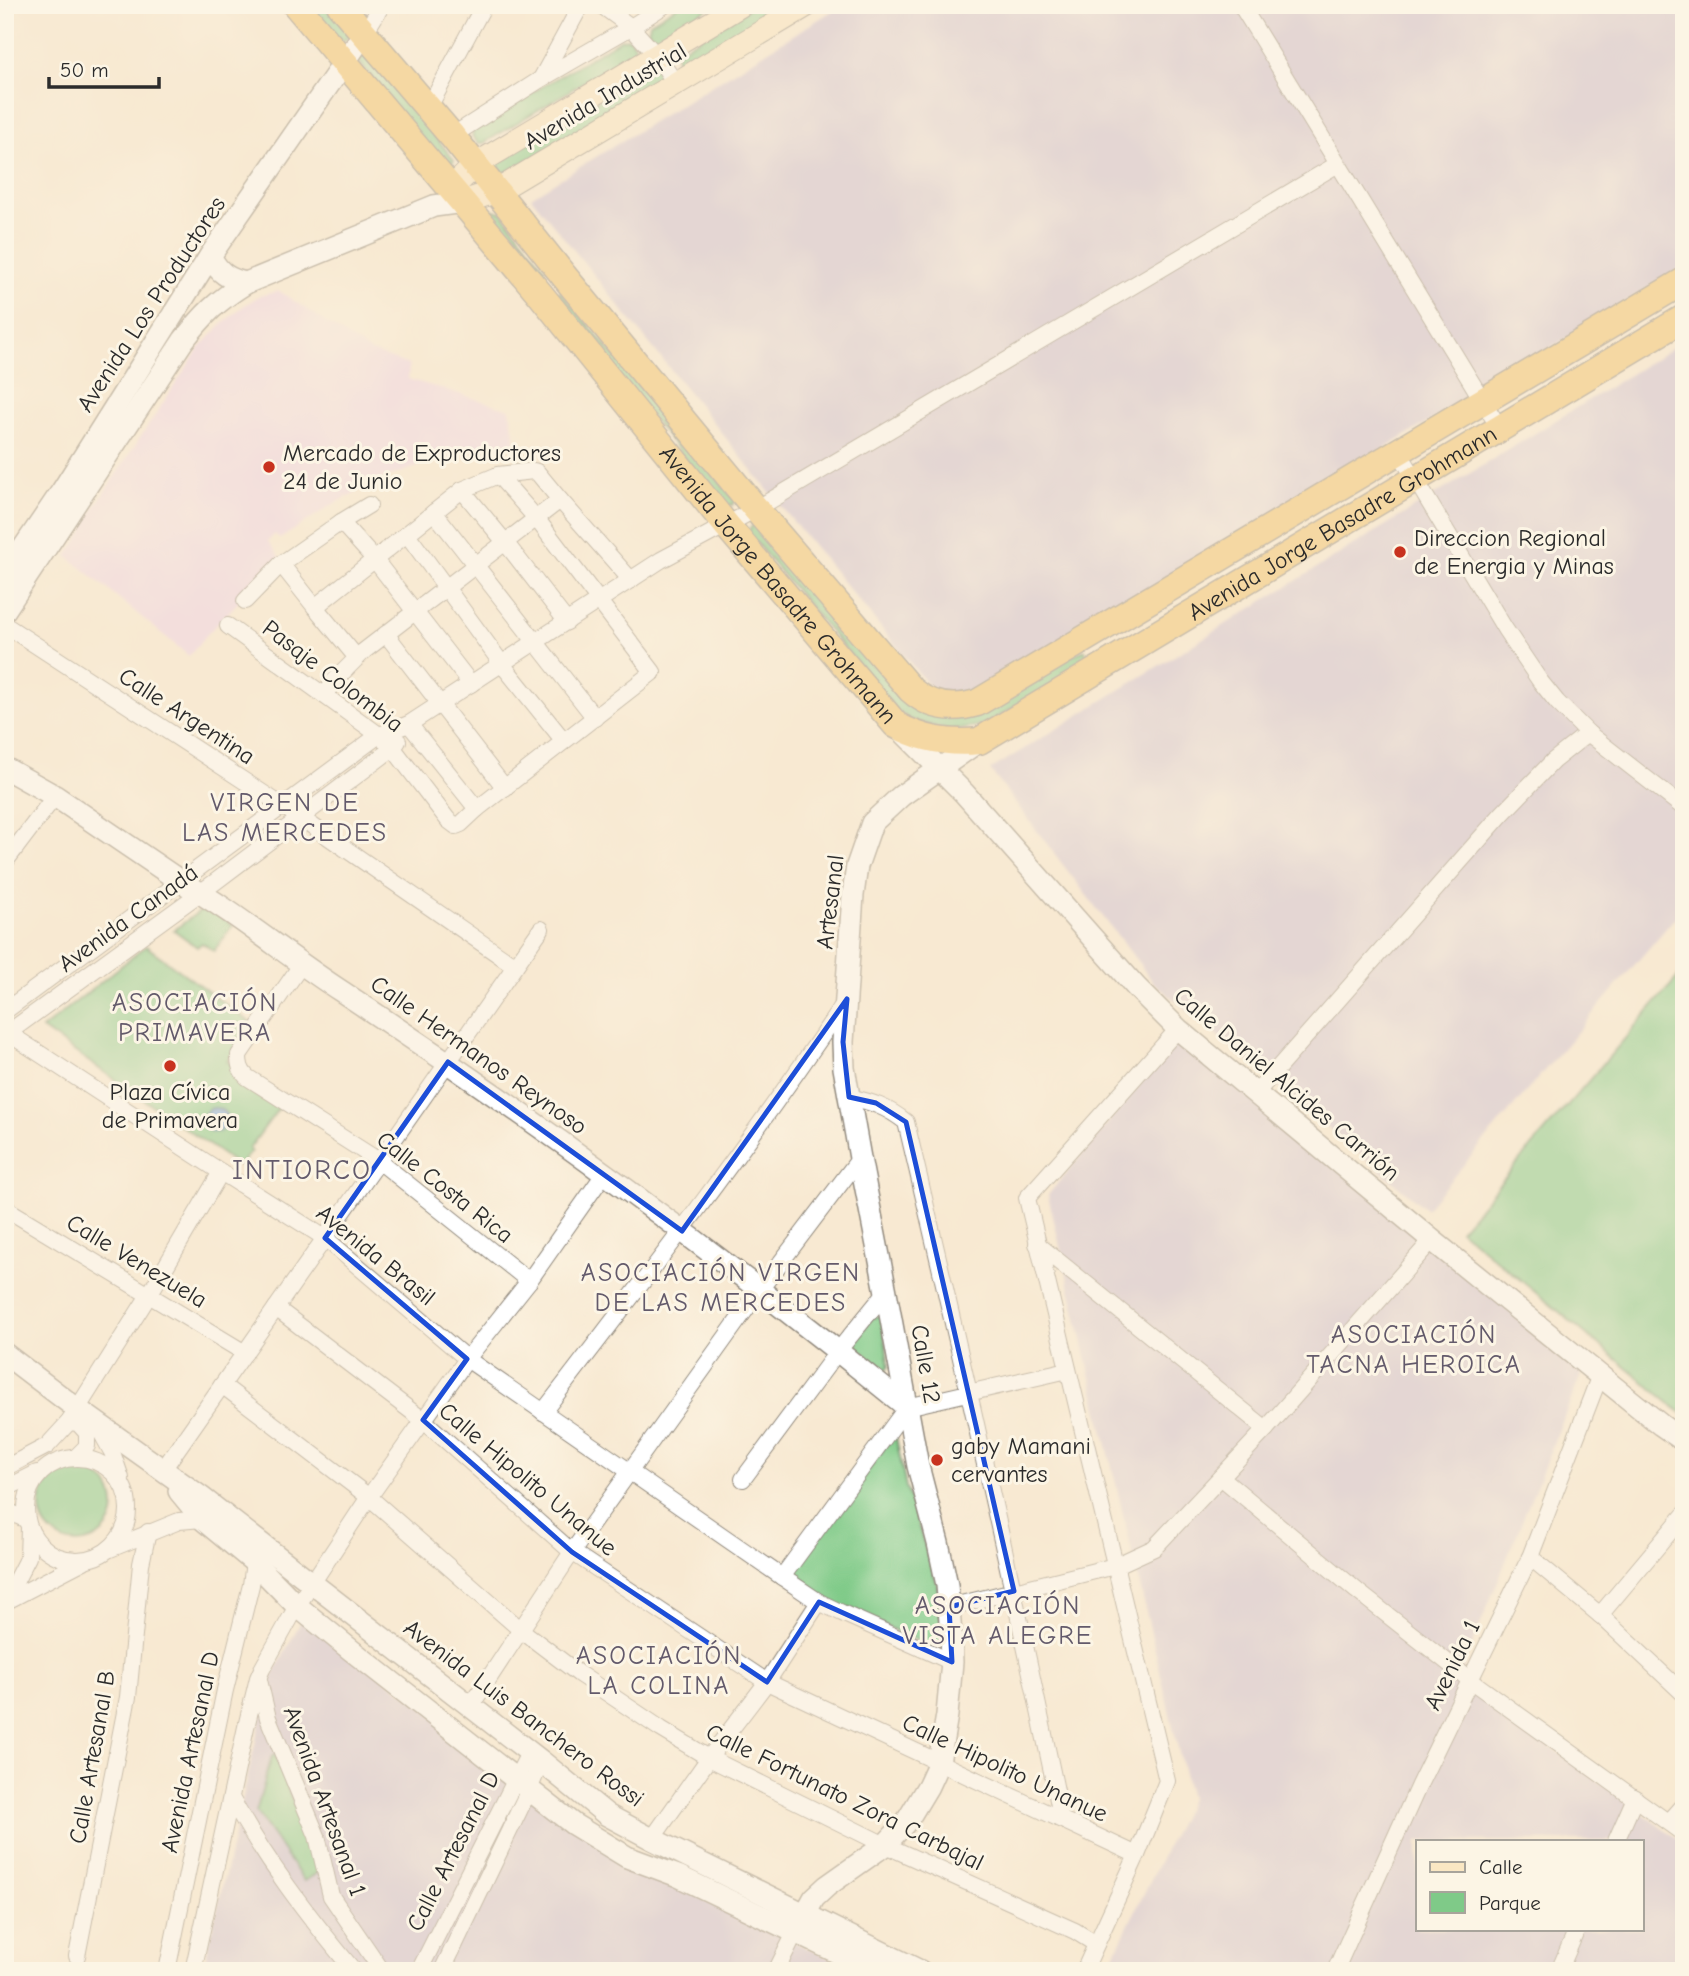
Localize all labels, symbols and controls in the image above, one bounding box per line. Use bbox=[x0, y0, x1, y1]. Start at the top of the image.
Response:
street label: Avenida Industrial bbox=[519, 36, 691, 156]
scale bar bbox=[49, 46, 159, 90]
text: 50 m bbox=[60, 58, 109, 82]
street label: Avenida Los Productores bbox=[71, 191, 231, 417]
street label: Avenida Jorge Basadre Grohmann bbox=[1183, 420, 1502, 626]
place label: Mercado de Exproductores 24 de Junio bbox=[283, 439, 561, 495]
street label: Avenida Jorge Basadre Grohmann bbox=[654, 440, 903, 730]
marker: Mercado de Exproductores 24 de Junio bbox=[261, 459, 277, 475]
place label: Direccion Regional de Energia y Minas bbox=[1414, 524, 1614, 580]
marker: Direccion Regional de Energia y Minas bbox=[1392, 544, 1408, 560]
street label: Pasaje Colombia bbox=[257, 614, 409, 738]
street label: Calle Argentina bbox=[114, 662, 260, 770]
district label: VIRGEN DE LAS MERCEDES bbox=[182, 788, 388, 848]
street label: Artesanal bbox=[810, 853, 850, 951]
street label: Avenida Canadá bbox=[53, 858, 203, 978]
street label: Calle Hermanos Reynoso bbox=[365, 970, 593, 1140]
street label: Calle Daniel Alcides Carrión bbox=[1169, 981, 1405, 1187]
district label: ASOCIACIÓN PRIMAVERA bbox=[112, 987, 278, 1048]
marker: Plaza Cívica de Primavera bbox=[162, 1058, 178, 1074]
place label: Plaza Cívica de Primavera bbox=[102, 1078, 238, 1134]
street label: Calle Costa Rica bbox=[371, 1125, 519, 1249]
district label: INTIORCO bbox=[232, 1154, 372, 1186]
street label: Avenida Brasil bbox=[311, 1199, 441, 1311]
street label: Calle Venezuela bbox=[62, 1208, 212, 1314]
district label: ASOCIACIÓN VIRGEN DE LAS MERCEDES bbox=[581, 1257, 861, 1318]
district label: ASOCIACIÓN TACNA HEROICA bbox=[1306, 1319, 1522, 1380]
street label: Calle 12 bbox=[905, 1322, 947, 1406]
street label: Calle Hipolito Unanue bbox=[433, 1397, 623, 1561]
place label: gaby Mamani cervantes bbox=[951, 1432, 1091, 1488]
marker: gaby Mamani cervantes bbox=[929, 1452, 945, 1468]
district label: ASOCIACIÓN VISTA ALEGRE bbox=[903, 1590, 1093, 1651]
street label: Avenida Luis Banchero Rossi bbox=[398, 1613, 650, 1813]
street label: Avenida 1 bbox=[1418, 1615, 1486, 1715]
district label: ASOCIACIÓN LA COLINA bbox=[576, 1640, 742, 1701]
street label: Avenida Artesanal D bbox=[155, 1649, 225, 1855]
street label: Calle Artesanal B bbox=[63, 1668, 121, 1846]
street label: Avenida Artesanal 1 bbox=[278, 1702, 372, 1900]
street label: Calle Hipolito Unanue bbox=[898, 1708, 1112, 1828]
street label: Calle Fortunato Zora Carbajal bbox=[702, 1717, 988, 1877]
street label: Calle Artesanal D bbox=[401, 1766, 505, 1936]
legend bbox=[1416, 1840, 1644, 1930]
text: Calle bbox=[1479, 1855, 1522, 1879]
text: Parque bbox=[1479, 1891, 1541, 1915]

